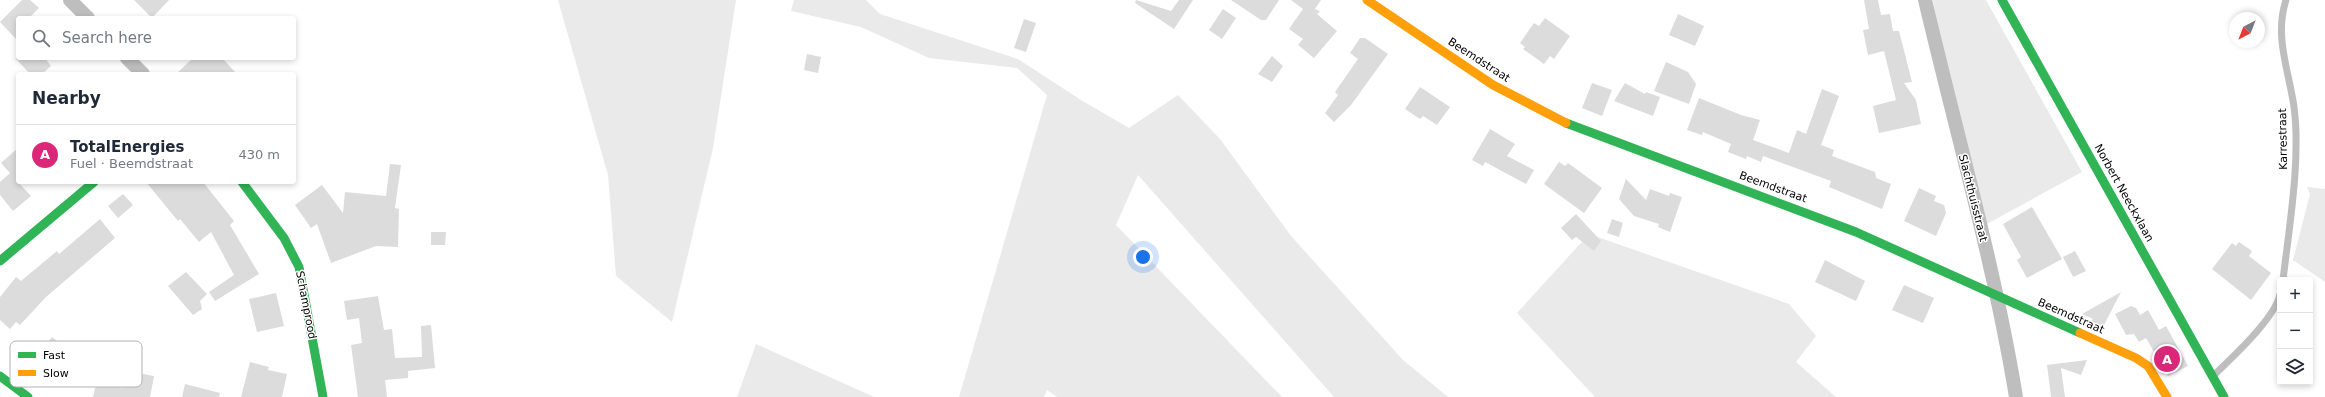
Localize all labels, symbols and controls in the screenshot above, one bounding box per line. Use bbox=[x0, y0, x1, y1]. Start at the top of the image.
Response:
north arrow bbox=[2229, 12, 2265, 48]
search box bbox=[16, 16, 296, 60]
icon: search bbox=[30, 27, 52, 49]
text: Search here bbox=[62, 29, 152, 47]
street label: Beemdstraat bbox=[1446, 35, 1513, 85]
text: Nearby bbox=[32, 88, 101, 108]
street label: Karrestraat bbox=[2276, 107, 2290, 170]
text: TotalEnergies bbox=[70, 138, 184, 156]
street label: Norbert Neeckxlaan bbox=[2092, 142, 2156, 244]
text: A bbox=[40, 147, 50, 162]
text: 430 m bbox=[238, 147, 280, 162]
street label: Slachthuisstraat bbox=[1956, 153, 1990, 244]
text: Fuel · Beemdstraat bbox=[70, 156, 193, 171]
street label: Beemdstraat bbox=[1737, 169, 1809, 206]
your location bbox=[1133, 247, 1153, 267]
street label: Schamprood bbox=[293, 270, 319, 340]
map controls bbox=[2277, 277, 2313, 385]
button: + bbox=[2277, 277, 2313, 313]
street label: Beemdstraat bbox=[2036, 296, 2107, 337]
button: − bbox=[2277, 313, 2313, 349]
legend bbox=[10, 341, 142, 387]
pin: A bbox=[2154, 344, 2180, 374]
text: Fast bbox=[43, 349, 66, 362]
button: layers bbox=[2277, 349, 2313, 385]
text: Slow bbox=[43, 367, 69, 380]

